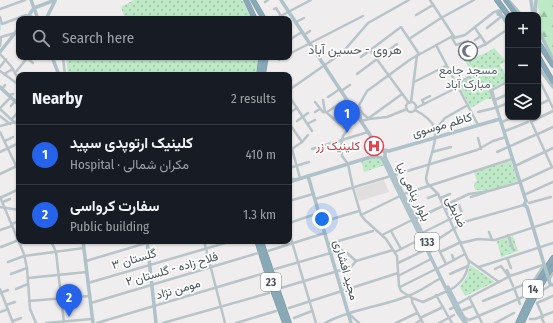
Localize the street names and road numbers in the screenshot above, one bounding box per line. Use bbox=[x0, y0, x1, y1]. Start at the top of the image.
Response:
street label: کاظم موسوی bbox=[410, 110, 474, 141]
street label: بلوار پناهی نیا bbox=[392, 161, 433, 224]
street label: ضابطی bbox=[442, 194, 469, 230]
road number: 133 bbox=[415, 233, 439, 251]
street label: مجید افشاری bbox=[330, 238, 361, 302]
street label: گلستان ۳ bbox=[110, 246, 158, 272]
street label: فلاح زاده - گلستان ۲ bbox=[124, 249, 220, 291]
road number: 23 bbox=[261, 273, 281, 291]
street label: مومن نژاد bbox=[154, 276, 202, 303]
road number: 14 bbox=[523, 280, 543, 298]

